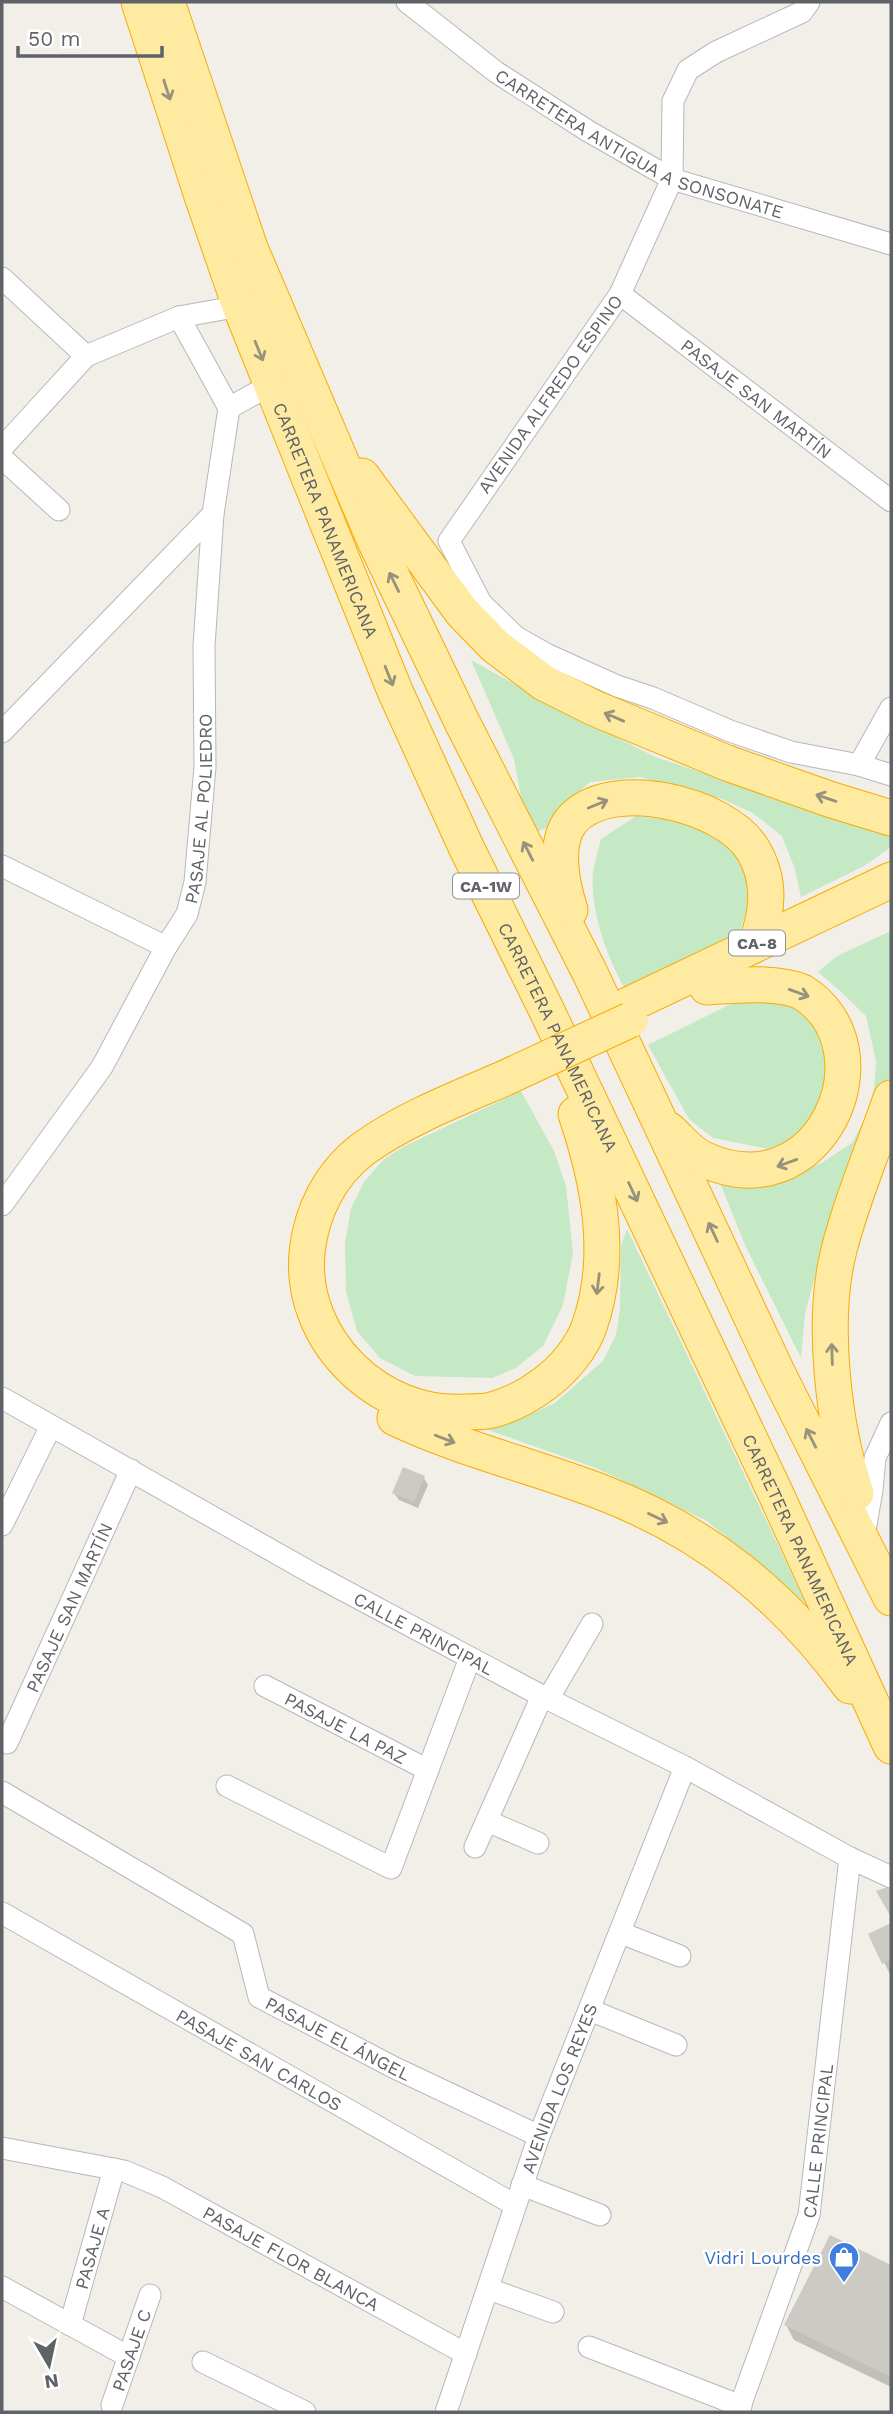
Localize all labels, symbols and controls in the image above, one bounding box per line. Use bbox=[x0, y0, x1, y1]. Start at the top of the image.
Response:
scale bar bbox=[18, 14, 161, 58]
text: 50 m bbox=[28, 26, 80, 51]
street label: CARRETERA ANTIGUA A SONSONATE bbox=[492, 64, 786, 222]
one-way arrow bbox=[162, 79, 174, 101]
street label: AVENIDA ALFREDO ESPINO bbox=[473, 291, 627, 497]
street label: PASAJE SAN MARTÍN bbox=[677, 334, 836, 463]
one-way arrow bbox=[253, 340, 266, 361]
street label: CARRETERA PANAMERICANA bbox=[269, 399, 383, 641]
one-way arrow bbox=[387, 572, 401, 593]
one-way arrow bbox=[384, 664, 397, 686]
one-way arrow bbox=[603, 709, 625, 722]
street label: PASAJE AL POLIEDRO bbox=[179, 713, 216, 906]
one-way arrow bbox=[816, 791, 838, 803]
one-way arrow bbox=[587, 797, 608, 810]
one-way arrow bbox=[521, 842, 535, 862]
road number: CA-1W bbox=[453, 874, 519, 898]
street label: CARRETERA PANAMERICANA bbox=[494, 919, 623, 1155]
road number: CA-8 bbox=[729, 931, 785, 956]
one-way arrow bbox=[788, 988, 809, 1000]
one-way arrow bbox=[777, 1158, 799, 1170]
one-way arrow bbox=[627, 1180, 640, 1202]
one-way arrow bbox=[706, 1222, 719, 1243]
one-way arrow bbox=[591, 1272, 604, 1295]
one-way arrow bbox=[825, 1342, 839, 1365]
one-way arrow bbox=[803, 1428, 817, 1449]
street label: CARRETERA PANAMERICANA bbox=[739, 1431, 863, 1668]
one-way arrow bbox=[434, 1433, 456, 1446]
one-way arrow bbox=[647, 1512, 669, 1525]
street label: PASAJE SAN MARTÍN bbox=[21, 1519, 116, 1695]
street label: CALLE PRINCIPAL bbox=[350, 1587, 498, 1679]
street label: PASAJE LA PAZ bbox=[281, 1688, 410, 1768]
street label: PASAJE EL ÁNGEL bbox=[262, 1992, 414, 2084]
street label: AVENIDA LOS REYES bbox=[517, 2000, 601, 2176]
street label: PASAJE SAN CARLOS bbox=[173, 2004, 346, 2115]
street label: CALLE PRINCIPAL bbox=[798, 2062, 837, 2219]
street label: PASAJE FLOR BLANCA bbox=[200, 2201, 383, 2315]
street label: PASAJE A bbox=[70, 2205, 113, 2291]
shop icon: Vidri Lourdes bbox=[827, 2240, 861, 2284]
place label: Vidri Lourdes bbox=[704, 2247, 821, 2268]
street label: PASAJE C bbox=[107, 2306, 155, 2394]
north arrow bbox=[14, 2330, 84, 2400]
text: N bbox=[43, 2369, 60, 2394]

